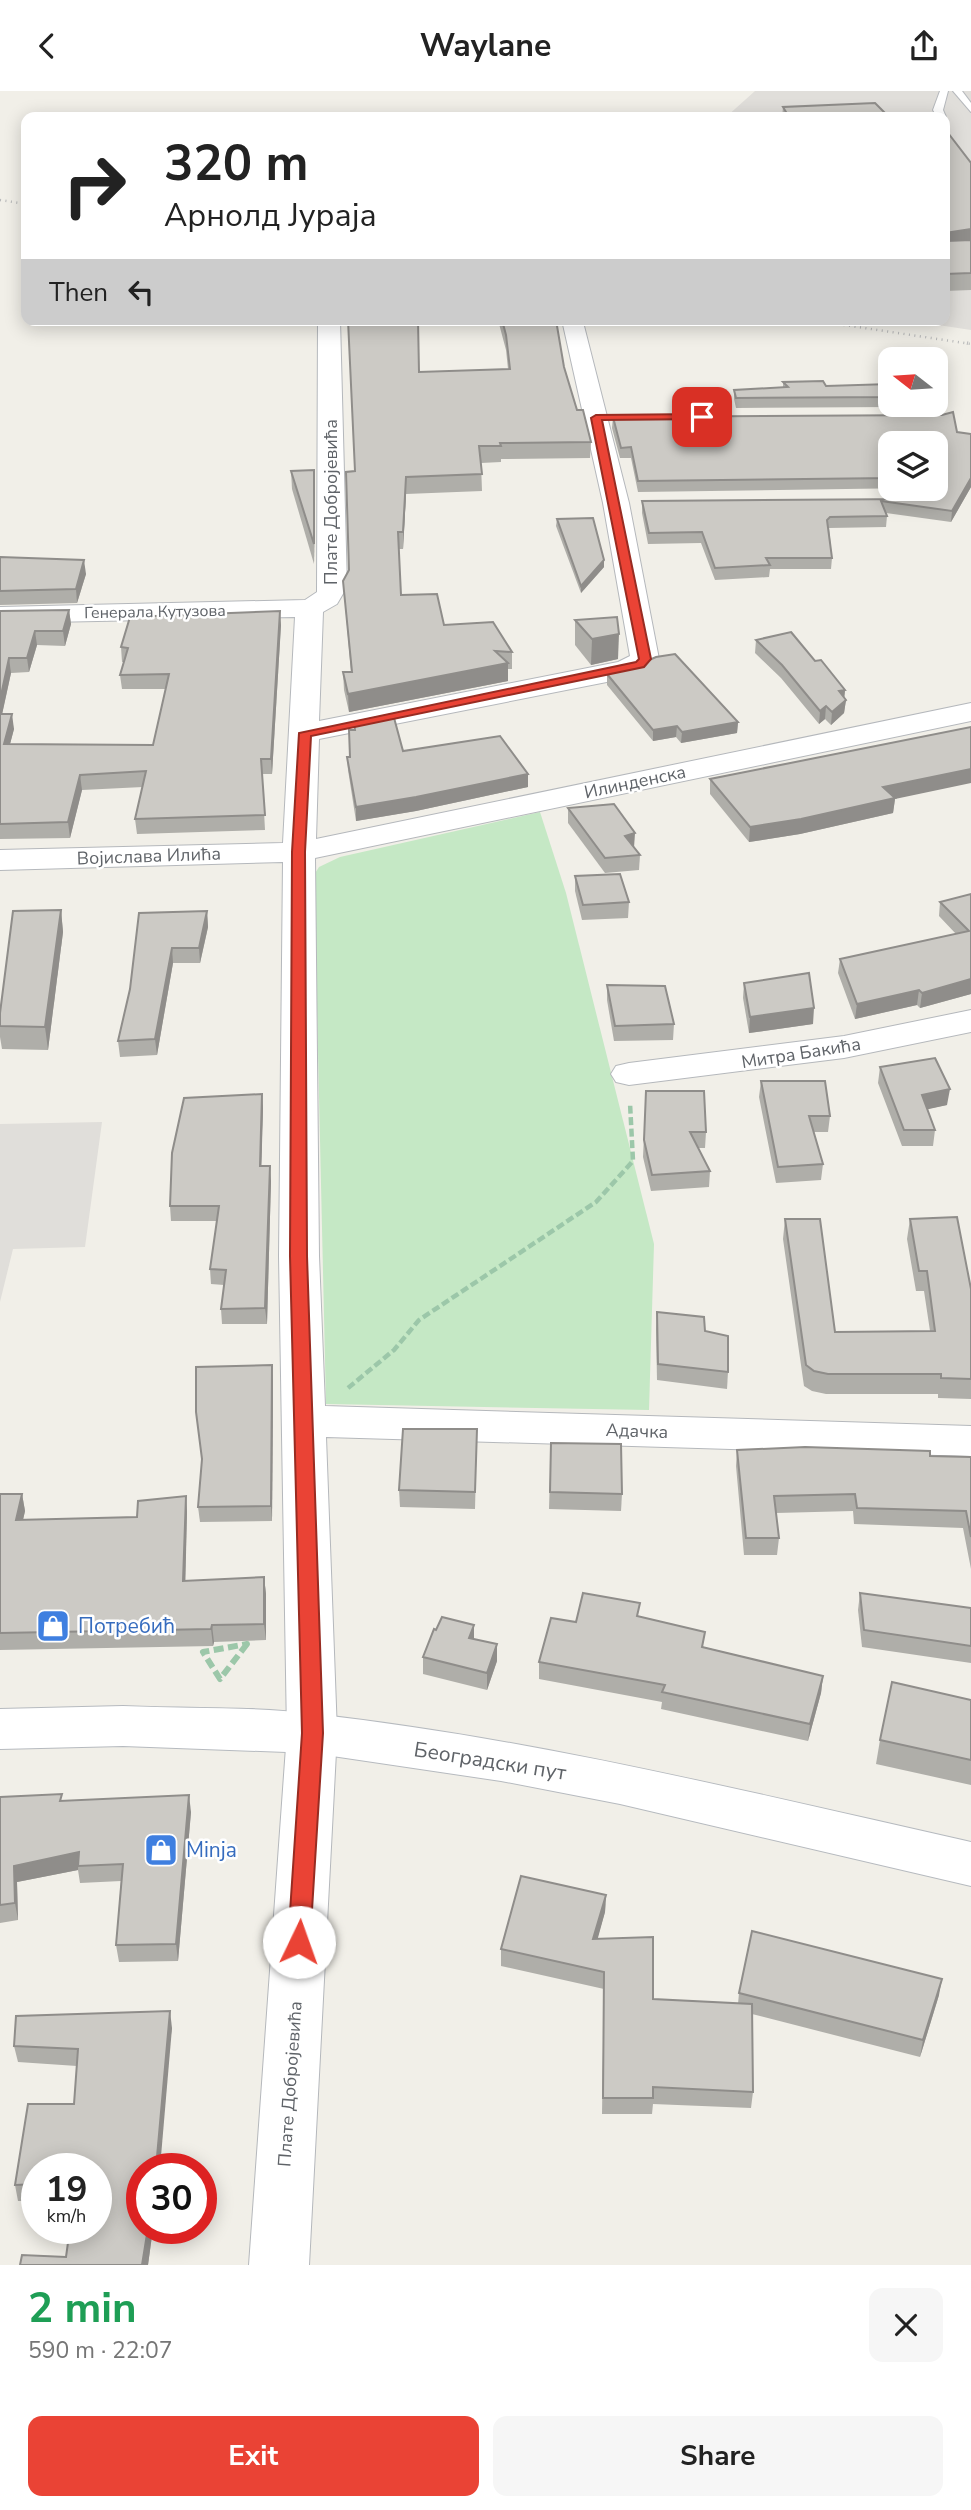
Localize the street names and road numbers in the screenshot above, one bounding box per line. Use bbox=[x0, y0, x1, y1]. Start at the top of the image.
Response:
street label: Плате Добројевића bbox=[319, 419, 343, 585]
street label: Генерала Кутузова bbox=[84, 600, 226, 624]
street label: Илинденска bbox=[582, 760, 688, 804]
street label: Војислава Илића bbox=[76, 841, 222, 871]
street label: Митра Бакића bbox=[740, 1032, 862, 1074]
street label: Адачка bbox=[605, 1418, 669, 1444]
street label: Београдски пут bbox=[412, 1735, 569, 1787]
street label: Плате Добројевића bbox=[272, 2000, 308, 2168]

